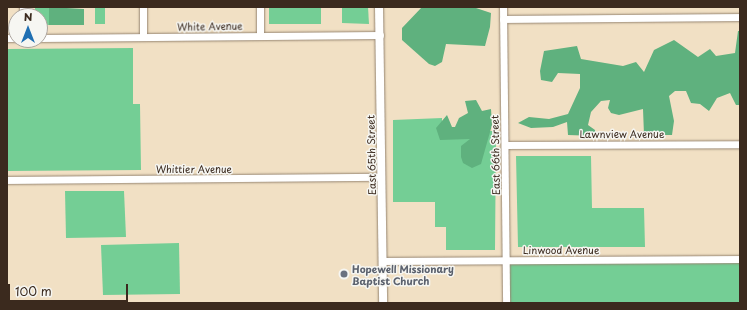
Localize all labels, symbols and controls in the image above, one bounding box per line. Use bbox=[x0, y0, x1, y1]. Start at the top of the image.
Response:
north arrow bbox=[8, 8, 48, 48]
text: N bbox=[24, 8, 32, 25]
street label: White Avenue bbox=[177, 19, 243, 33]
street label: East 66th Street bbox=[488, 114, 502, 196]
street label: East 65th Street bbox=[364, 115, 378, 195]
street label: Lawnview Avenue bbox=[580, 128, 664, 140]
street label: Whittier Avenue bbox=[156, 163, 232, 175]
street label: Linwood Avenue bbox=[522, 244, 600, 256]
place label: Hopewell Missionary Baptist Church bbox=[352, 262, 455, 286]
marker: Hopewell Missionary Baptist Church bbox=[339, 269, 349, 279]
scale bar bbox=[10, 276, 130, 302]
text: 100 m bbox=[15, 282, 52, 300]

